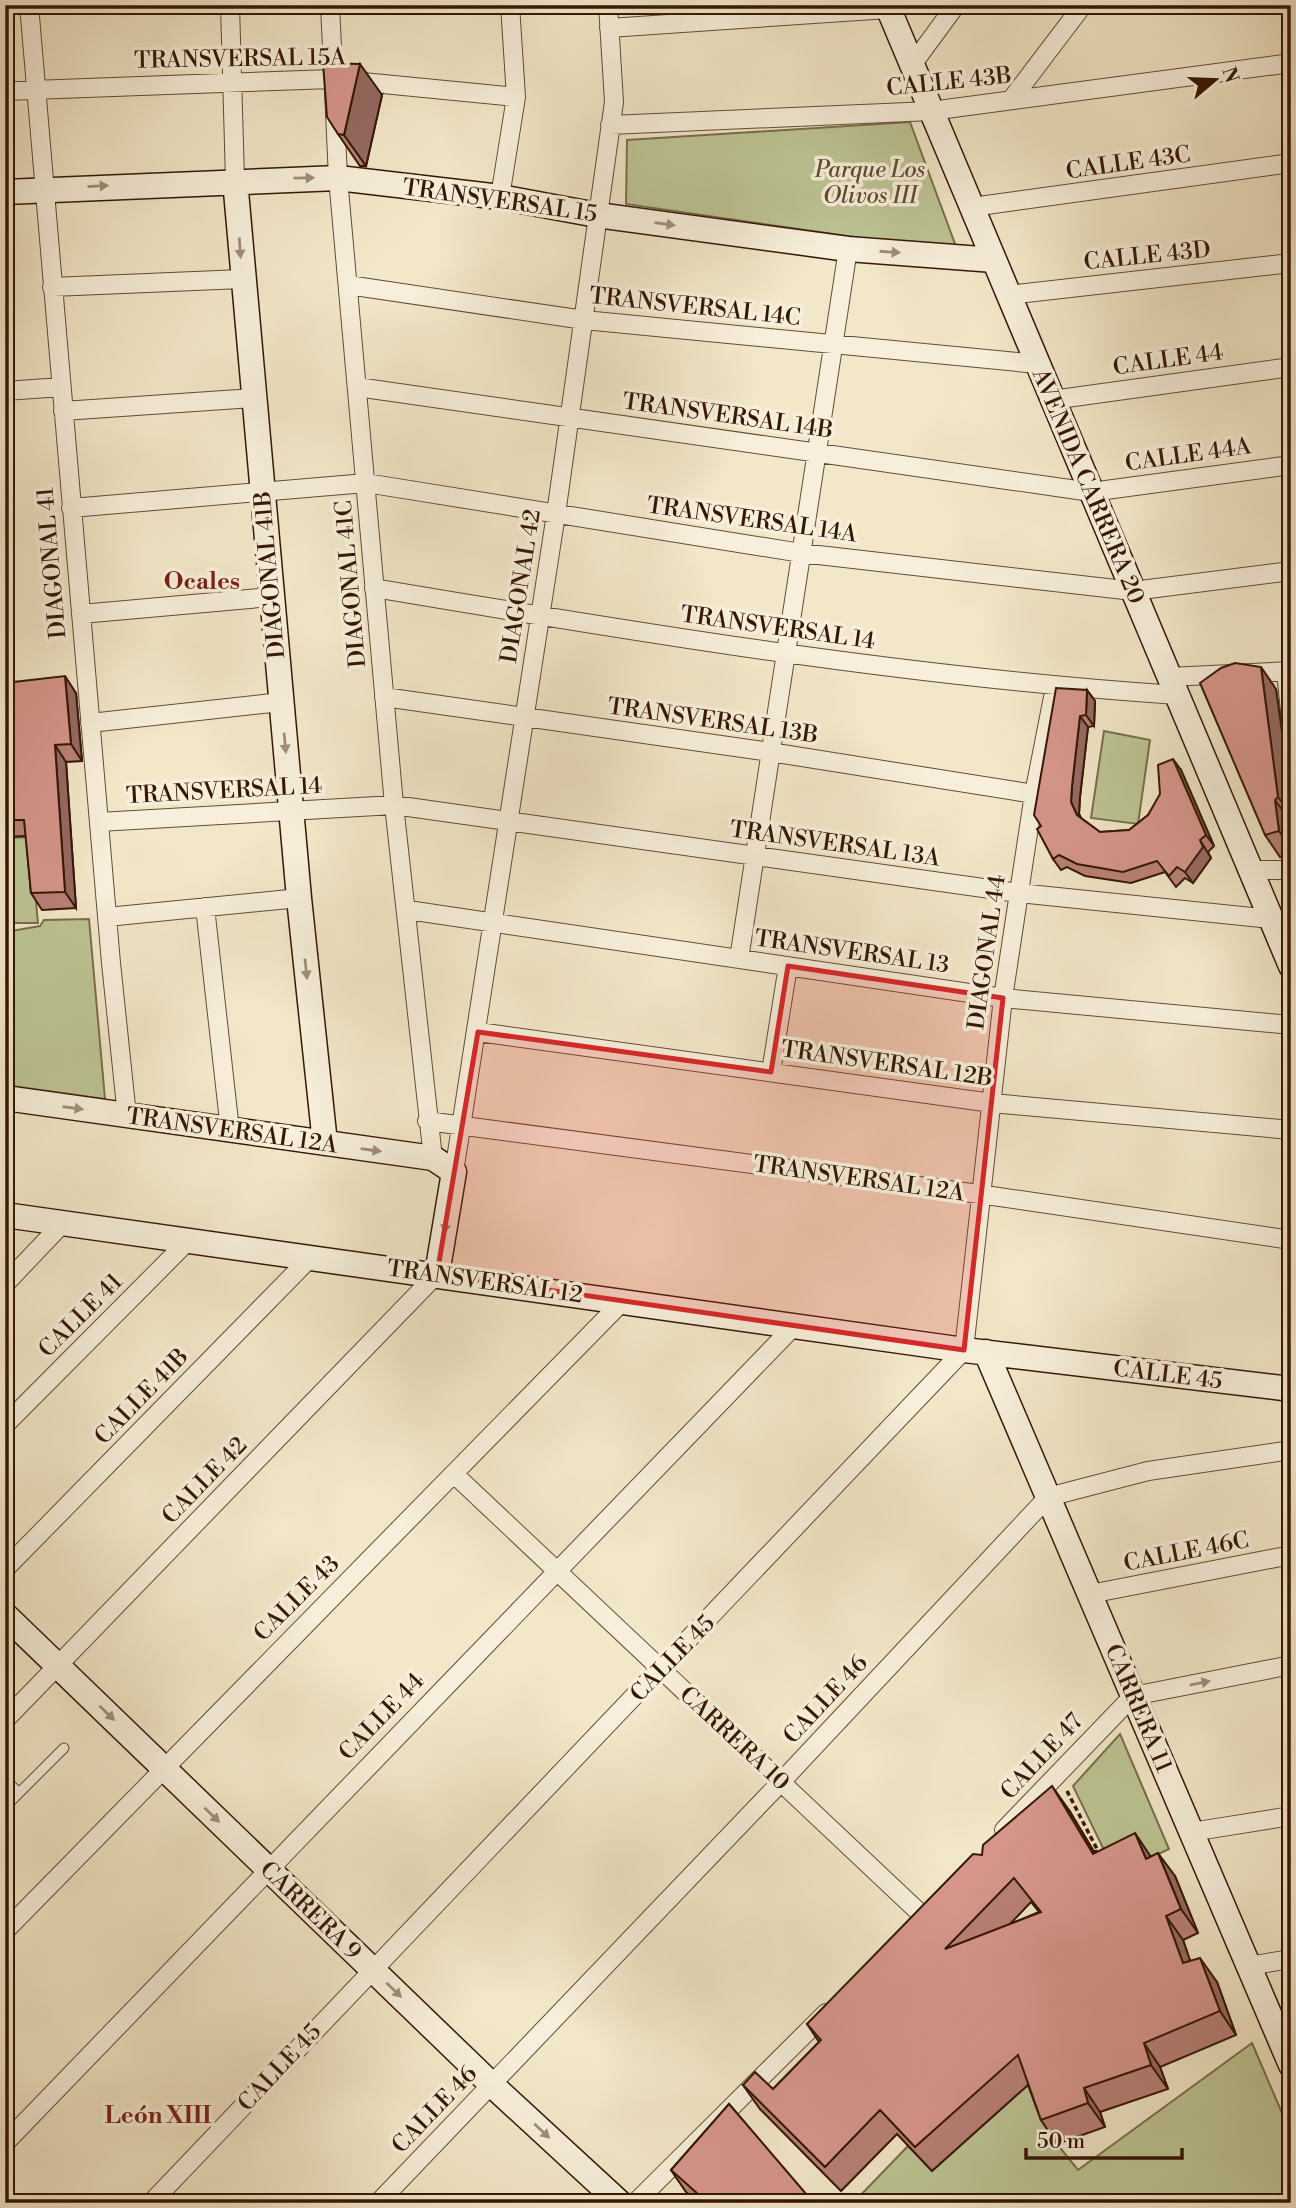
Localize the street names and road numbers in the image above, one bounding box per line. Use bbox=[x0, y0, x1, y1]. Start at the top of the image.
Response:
street label: TRANSVERSAL 15A bbox=[134, 43, 347, 75]
street label: CALLE 43B bbox=[885, 61, 1013, 102]
street label: CALLE 43C bbox=[1064, 140, 1192, 186]
street label: TRANSVERSAL 15 bbox=[401, 173, 599, 229]
street label: CALLE 43D bbox=[1082, 235, 1212, 277]
street label: TRANSVERSAL 14C bbox=[588, 282, 802, 332]
street label: CALLE 44 bbox=[1111, 338, 1225, 382]
street label: AVENIDA CARRERA 20 bbox=[1025, 364, 1150, 608]
street label: TRANSVERSAL 14B bbox=[621, 387, 835, 445]
street label: CALLE 44A bbox=[1123, 432, 1254, 478]
street label: DIAGONAL 41 bbox=[31, 486, 73, 640]
street label: DIAGONAL 41B bbox=[249, 490, 291, 660]
street label: TRANSVERSAL 14A bbox=[645, 491, 860, 549]
street label: DIAGONAL 41C bbox=[330, 499, 372, 669]
street label: DIAGONAL 42 bbox=[495, 507, 547, 665]
street label: TRANSVERSAL 14 bbox=[679, 600, 877, 656]
street label: TRANSVERSAL 13B bbox=[606, 692, 820, 750]
street label: TRANSVERSAL 14 bbox=[125, 772, 323, 810]
street label: TRANSVERSAL 13A bbox=[728, 815, 943, 873]
street label: DIAGONAL 44 bbox=[962, 873, 1012, 1031]
street label: TRANSVERSAL 13 bbox=[753, 924, 951, 980]
street label: TRANSVERSAL 12B bbox=[779, 1035, 994, 1093]
street label: TRANSVERSAL 12A bbox=[125, 1102, 340, 1160]
street label: TRANSVERSAL 12A bbox=[752, 1150, 967, 1208]
street label: TRANSVERSAL 12 bbox=[385, 1254, 584, 1310]
street label: CALLE 41 bbox=[33, 1268, 128, 1363]
street label: CALLE 41B bbox=[89, 1343, 195, 1451]
street label: CALLE 45 bbox=[1112, 1354, 1224, 1396]
street label: CALLE 42 bbox=[156, 1431, 253, 1530]
street label: CALLE 46C bbox=[1121, 1526, 1251, 1578]
street label: CALLE 43 bbox=[248, 1550, 345, 1647]
street label: CALLE 45 bbox=[625, 1610, 721, 1708]
street label: CARRERA 11 bbox=[1099, 1640, 1178, 1777]
street label: CALLE 46 bbox=[778, 1650, 874, 1750]
street label: CALLE 44 bbox=[333, 1667, 430, 1766]
street label: CARRERA 10 bbox=[673, 1681, 795, 1797]
street label: CALLE 47 bbox=[995, 1707, 1089, 1806]
street label: CARRERA 9 bbox=[254, 1856, 367, 1966]
street label: CALLE 45 bbox=[232, 2018, 327, 2117]
street label: CALLE 46 bbox=[386, 2060, 483, 2159]

